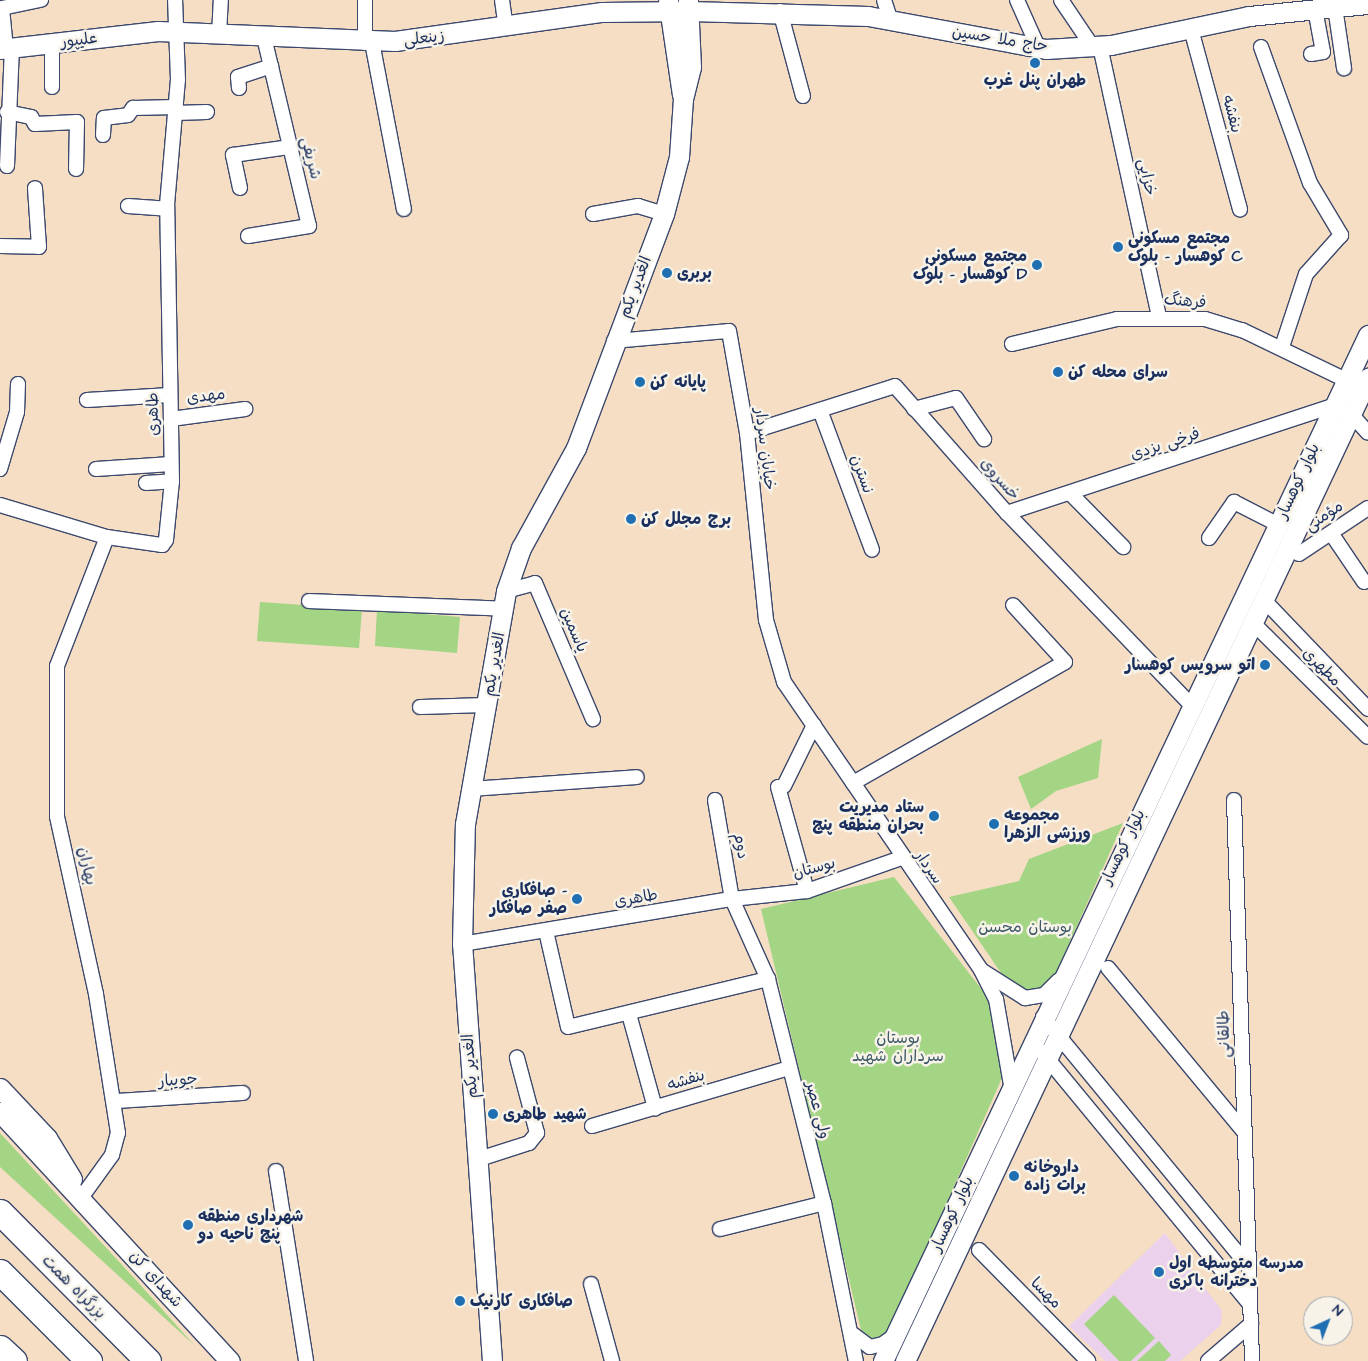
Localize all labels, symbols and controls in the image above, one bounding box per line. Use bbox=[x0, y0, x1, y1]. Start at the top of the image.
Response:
street label: حاج ملا حسین bbox=[951, 22, 1049, 56]
street label: زینعلی bbox=[402, 26, 446, 50]
street label: علیپور bbox=[60, 28, 98, 52]
marker: طهران پنل غرب bbox=[1029, 57, 1041, 69]
place label: طهران پنل غرب bbox=[984, 70, 1086, 90]
street label: بنفشه bbox=[1218, 93, 1246, 135]
street label: شریفی bbox=[297, 135, 325, 181]
street label: خزایی bbox=[1134, 157, 1160, 197]
place label: مجتمع مسکونی کوهسار - بلوک C bbox=[1128, 228, 1243, 266]
marker: مجتمع مسکونی کوهسار - بلوک C bbox=[1112, 241, 1124, 253]
place label: مجتمع مسکونی کوهسار - بلوک D bbox=[913, 246, 1027, 284]
street label: الغدیر یکم bbox=[614, 253, 656, 321]
marker: مجتمع مسکونی کوهسار - بلوک D bbox=[1031, 259, 1043, 271]
place label: بربری bbox=[677, 263, 712, 283]
marker: بربری bbox=[661, 267, 673, 279]
street label: فرهنگ bbox=[1163, 290, 1207, 312]
place label: سرای محله کن bbox=[1068, 362, 1168, 382]
marker: سرای محله کن bbox=[1052, 366, 1064, 378]
place label: پایانه کن bbox=[650, 372, 706, 392]
marker: پایانه کن bbox=[634, 376, 646, 388]
street label: مهدی bbox=[186, 384, 226, 408]
street label: طاهری bbox=[143, 392, 163, 436]
street label: خیابان سردار bbox=[750, 407, 780, 491]
street label: فرخی یزدی bbox=[1128, 424, 1202, 464]
street label: بلوار کوهسار bbox=[1272, 440, 1324, 522]
street label: نسترن bbox=[846, 452, 878, 496]
street label: خسروی bbox=[976, 454, 1024, 504]
street label: مؤمنی bbox=[1301, 496, 1347, 536]
place label: برج مجلل کن bbox=[641, 509, 731, 529]
marker: برج مجلل کن bbox=[625, 513, 637, 525]
street label: یاسمین bbox=[556, 605, 592, 655]
street label: الغدیر یکم bbox=[479, 631, 509, 697]
street label: مطهری bbox=[1299, 644, 1345, 690]
place label: اتو سرویس کوهسار bbox=[1125, 655, 1255, 675]
marker: اتو سرویس کوهسار bbox=[1259, 659, 1271, 671]
place label: ستاد مدیریت بحران منطقه پنج bbox=[812, 797, 924, 835]
place label: مجموعه ورزشی الزهرا bbox=[1004, 805, 1091, 843]
street label: بلوار کوهسار bbox=[1097, 806, 1149, 888]
marker: ستاد مدیریت بحران منطقه پنج bbox=[928, 810, 940, 822]
marker: مجموعه ورزشی الزهرا bbox=[988, 818, 1000, 830]
street label: دوم bbox=[729, 832, 753, 860]
street label: بهاران bbox=[73, 845, 101, 887]
street label: سردار bbox=[911, 846, 947, 888]
street label: بوستان bbox=[790, 853, 838, 883]
place label: صافکاری - صفر صافکار bbox=[490, 880, 567, 918]
street label: طاهری bbox=[613, 885, 659, 911]
marker: صافکاری - صفر صافکار bbox=[571, 893, 583, 905]
park label: بوستان محسن bbox=[978, 917, 1072, 937]
street label: طالقانی bbox=[1214, 1010, 1234, 1058]
park label: بوستان سرداران شهید bbox=[852, 1028, 944, 1066]
street label: الغدیر یکم bbox=[458, 1033, 482, 1099]
street label: بنفشه bbox=[665, 1065, 707, 1095]
street label: جویبار bbox=[158, 1069, 198, 1091]
street label: ولی عصر bbox=[802, 1079, 834, 1141]
place label: شهید طاهری bbox=[503, 1104, 587, 1124]
marker: شهید طاهری bbox=[487, 1108, 499, 1120]
place label: داروخانه برات زاده bbox=[1024, 1157, 1086, 1195]
marker: داروخانه برات زاده bbox=[1008, 1170, 1020, 1182]
street label: بلوار کوهسار bbox=[926, 1173, 978, 1255]
place label: شهرداری منطقه پنج ناحیه دو bbox=[198, 1206, 303, 1244]
marker: شهرداری منطقه پنج ناحیه دو bbox=[182, 1219, 194, 1231]
street label: شهدای کن bbox=[126, 1247, 186, 1311]
street label: بزرگراه همت bbox=[38, 1251, 110, 1323]
place label: مدرسه متوسطه اول دخترانه باکری bbox=[1169, 1253, 1304, 1291]
marker: مدرسه متوسطه اول دخترانه باکری bbox=[1153, 1266, 1165, 1278]
street label: مهسا bbox=[1026, 1273, 1066, 1313]
place label: صافکاری کارنیک bbox=[470, 1291, 573, 1311]
marker: صافکاری کارنیک bbox=[454, 1295, 466, 1307]
north arrow bbox=[1303, 1296, 1353, 1346]
text: N bbox=[1328, 1300, 1348, 1321]

